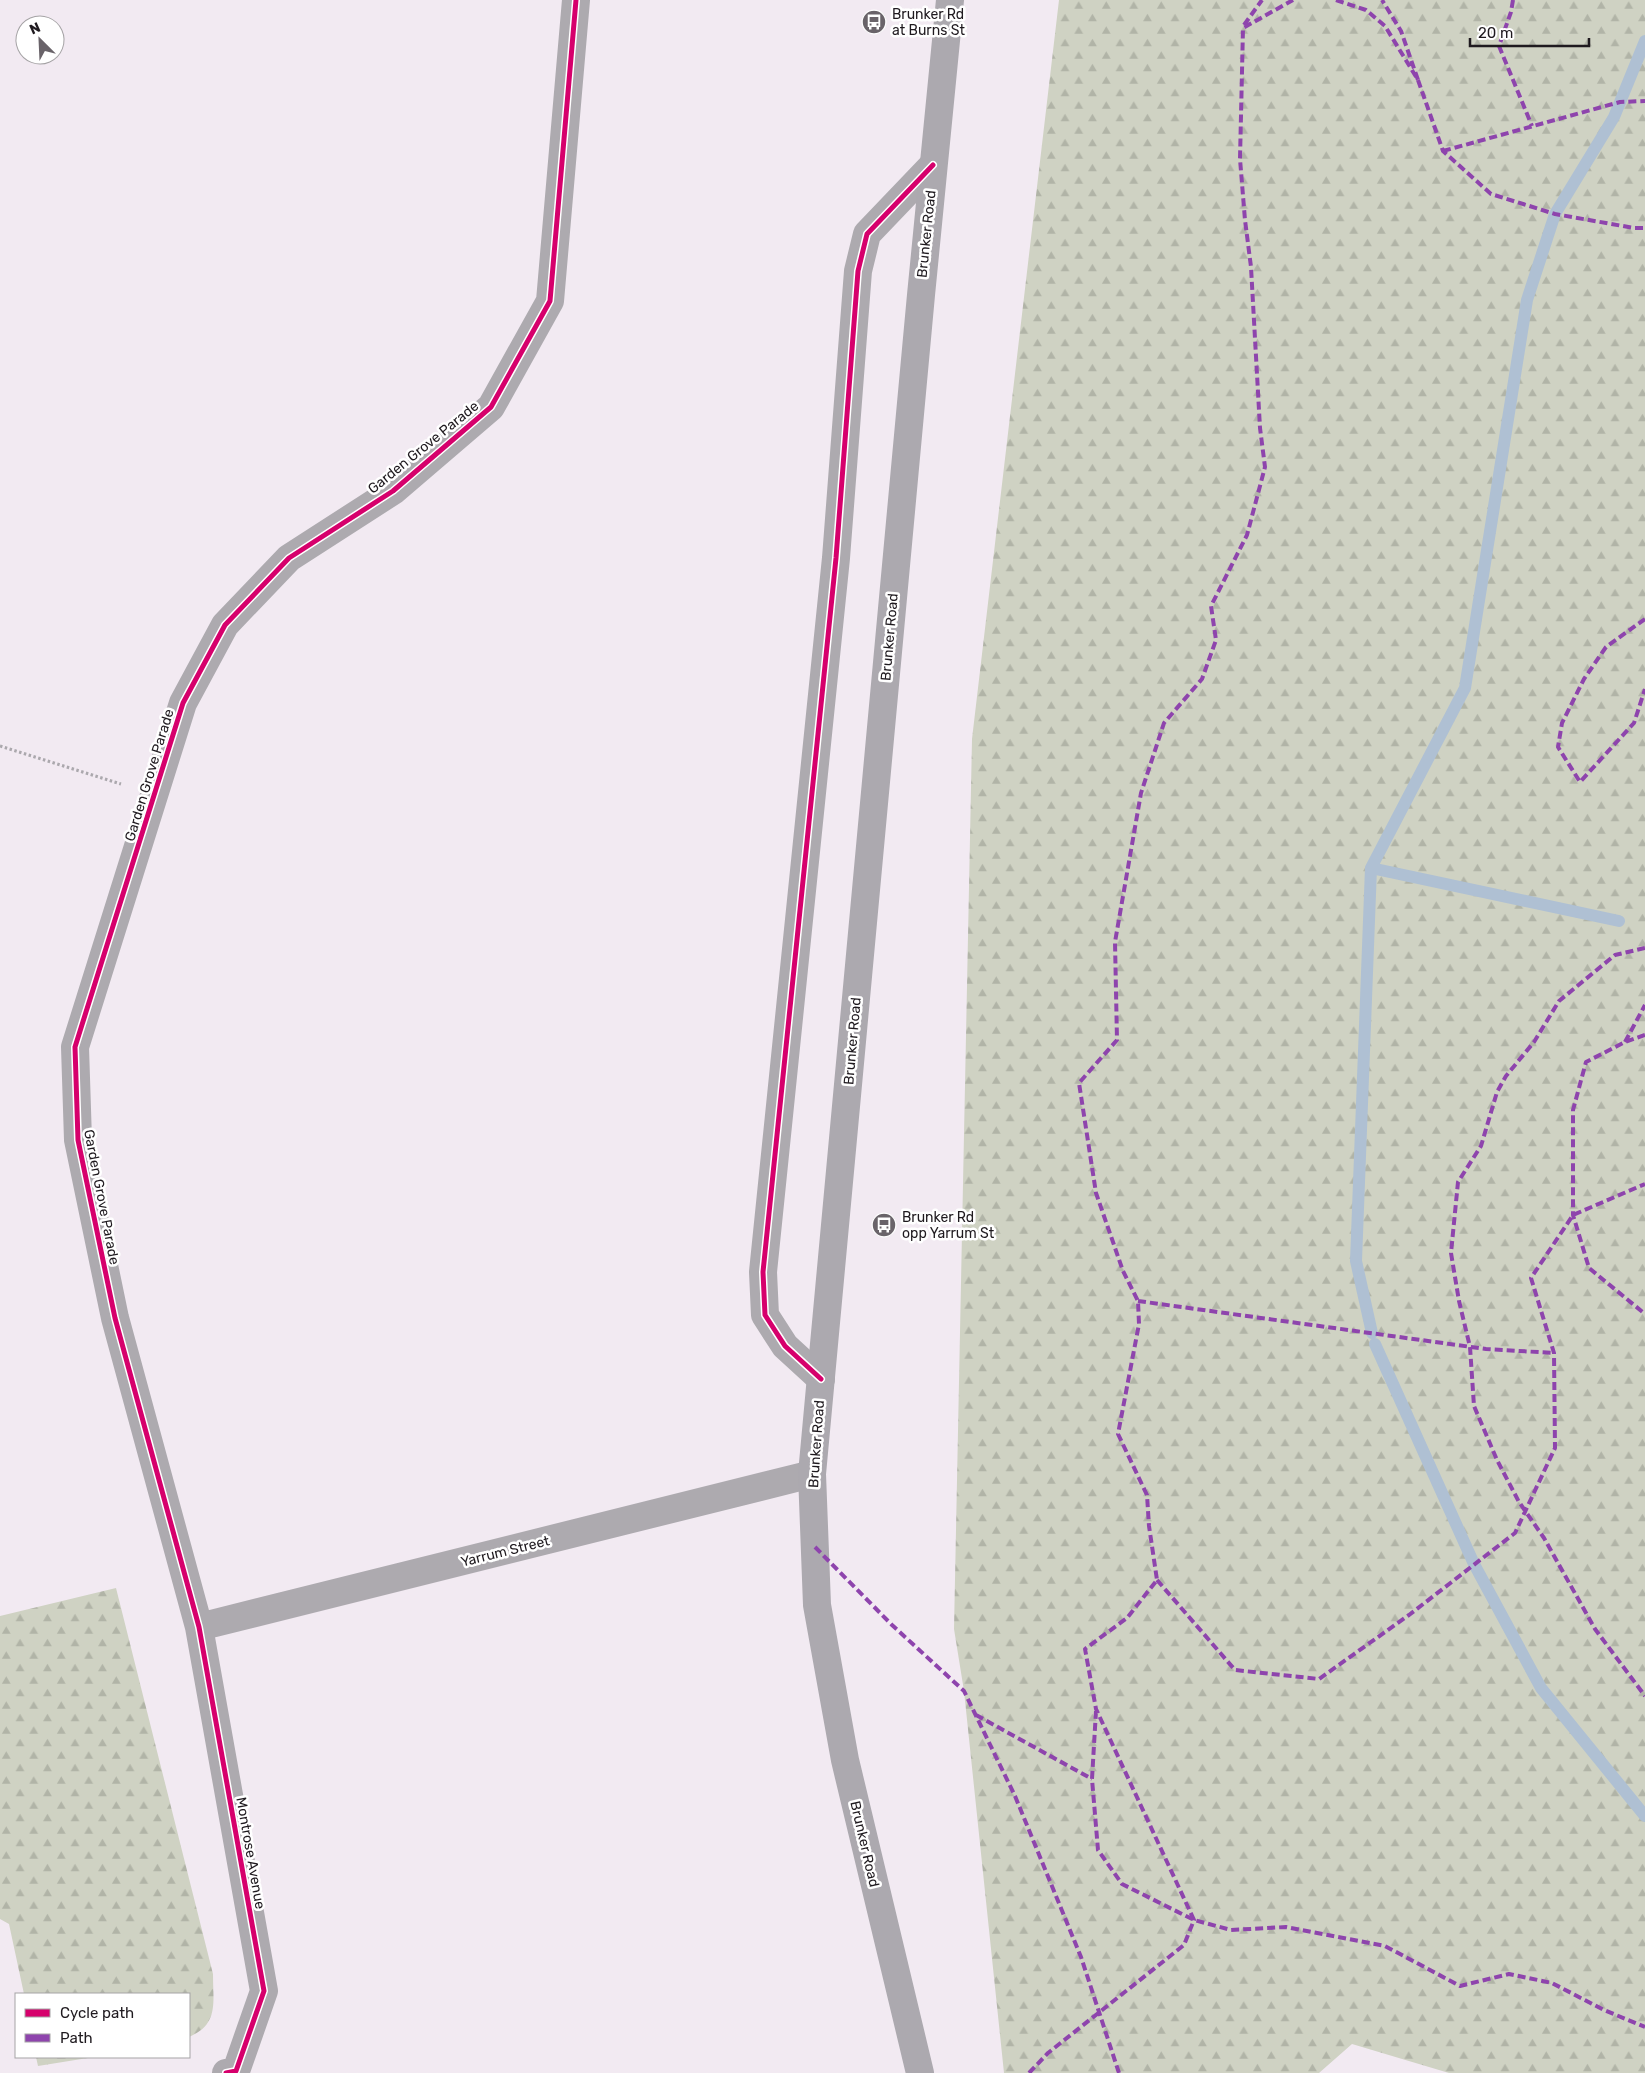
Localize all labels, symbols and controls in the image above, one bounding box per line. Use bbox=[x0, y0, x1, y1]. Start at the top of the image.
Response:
place label: Brunker Rd at Burns St bbox=[892, 6, 965, 39]
bus stop icon: Brunker Rd at Burns St bbox=[861, 9, 887, 35]
north arrow bbox=[15, 15, 65, 65]
scale bar bbox=[1470, 15, 1589, 47]
text: N bbox=[27, 19, 43, 38]
text: 20 m bbox=[1478, 24, 1513, 42]
street label: Brunker Road bbox=[913, 189, 940, 279]
street label: Garden Grove Parade bbox=[365, 397, 482, 497]
street label: Brunker Road bbox=[877, 593, 902, 682]
street label: Garden Grove Parade bbox=[121, 707, 178, 843]
street label: Brunker Road bbox=[840, 997, 865, 1086]
street label: Garden Grove Parade bbox=[80, 1128, 123, 1266]
place label: Brunker Rd opp Yarrum St bbox=[902, 1209, 995, 1242]
bus stop icon: Brunker Rd opp Yarrum St bbox=[871, 1212, 897, 1238]
street label: Brunker Road bbox=[805, 1400, 828, 1488]
street label: Yarrum Street bbox=[459, 1532, 552, 1571]
street label: Montrose Avenue bbox=[232, 1796, 269, 1911]
street label: Brunker Road bbox=[846, 1799, 883, 1889]
legend bbox=[15, 1993, 190, 2058]
text: Cycle path bbox=[60, 2004, 134, 2022]
text: Path bbox=[60, 2029, 93, 2047]

